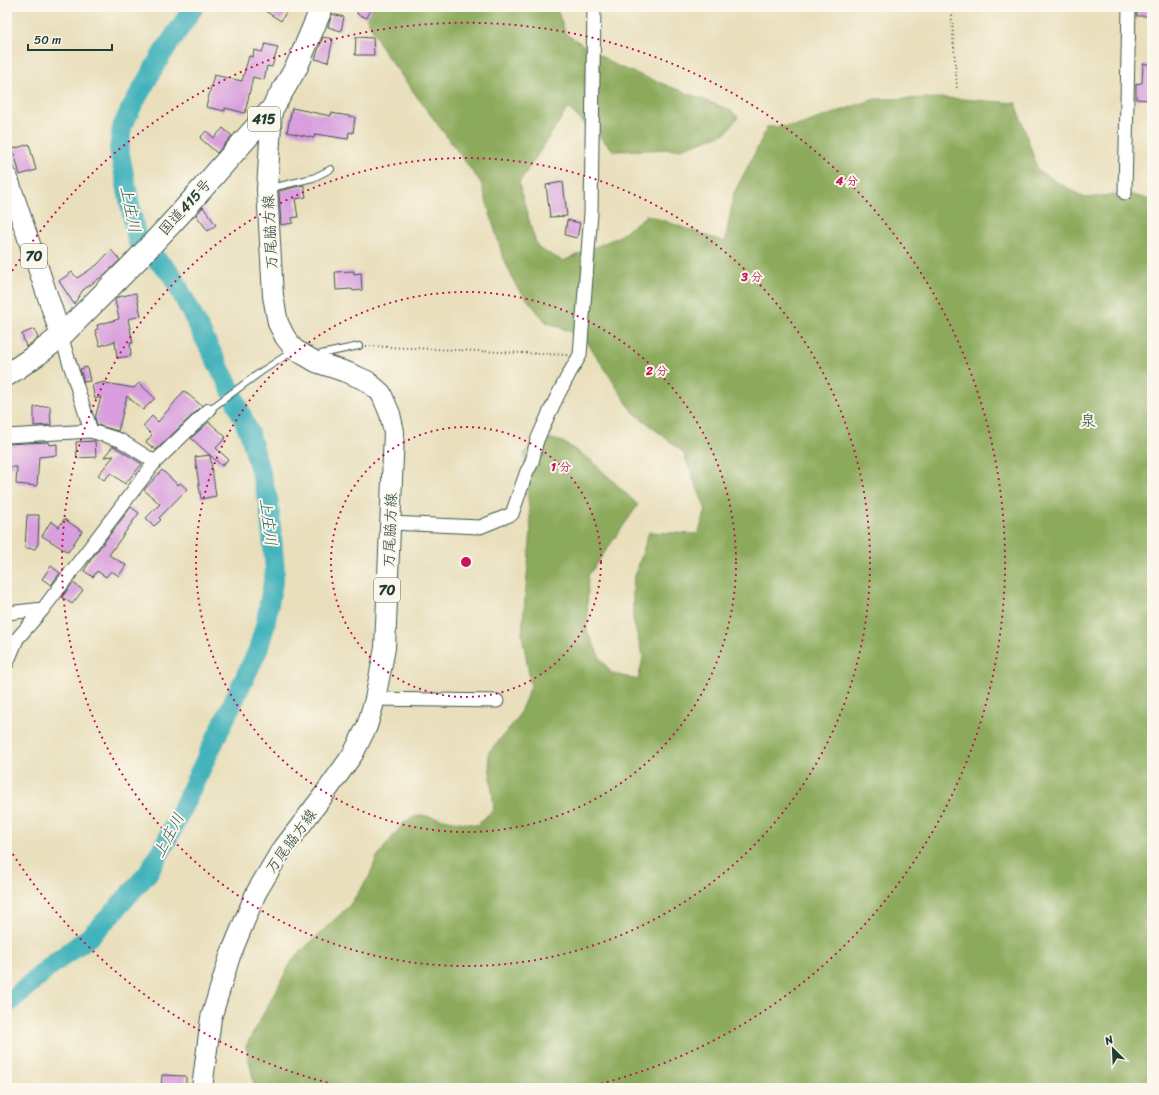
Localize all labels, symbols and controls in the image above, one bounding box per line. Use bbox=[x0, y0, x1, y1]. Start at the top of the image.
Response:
scale bar bbox=[28, 26, 112, 52]
text: 50 m bbox=[34, 29, 61, 51]
road number: 415 bbox=[248, 107, 280, 131]
text: 4 分 bbox=[835, 170, 858, 192]
street label: 国道415号 bbox=[152, 172, 218, 242]
water label: 上庄川 bbox=[111, 183, 150, 236]
street label: 万尾脇方線 bbox=[255, 194, 285, 270]
road number: 70 bbox=[21, 244, 47, 268]
text: 3 分 bbox=[740, 266, 763, 288]
text: 2 分 bbox=[645, 360, 668, 382]
district label: 泉 bbox=[1080, 406, 1096, 435]
text: 1 分 bbox=[551, 456, 571, 478]
street label: 万尾脇方線 bbox=[376, 492, 404, 568]
water label: 上庄川 bbox=[251, 496, 286, 548]
centre of rings bbox=[459, 555, 473, 569]
road number: 70 bbox=[374, 578, 400, 602]
street label: 万尾脇方線 bbox=[258, 803, 324, 879]
water label: 上庄川 bbox=[144, 807, 193, 863]
north arrow bbox=[1093, 1029, 1133, 1069]
text: N bbox=[1101, 1030, 1117, 1051]

